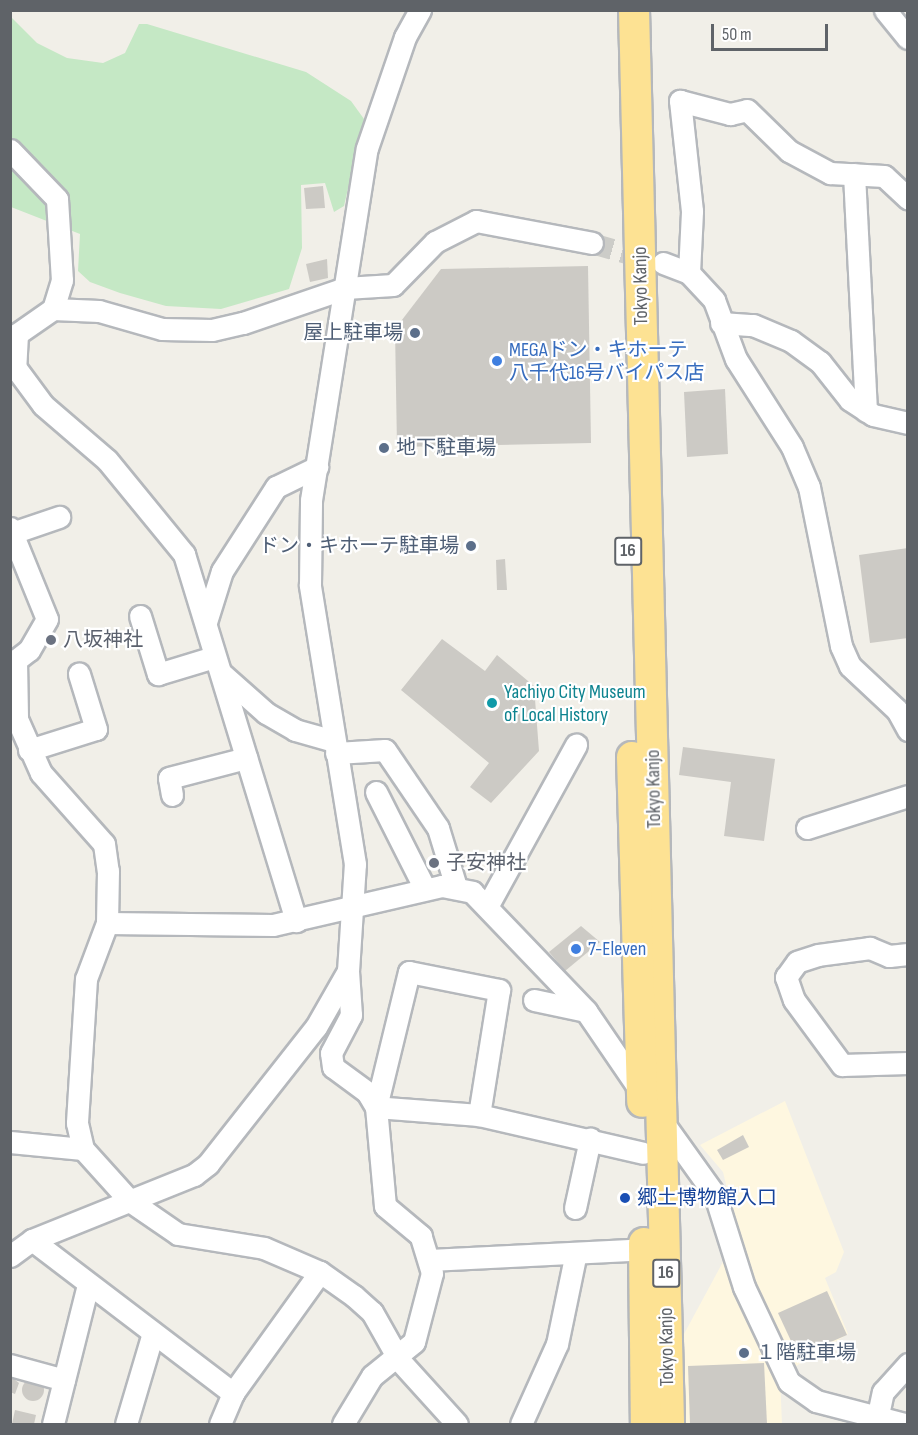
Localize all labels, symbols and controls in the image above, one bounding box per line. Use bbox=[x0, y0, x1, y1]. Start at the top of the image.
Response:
scale bar bbox=[714, 12, 831, 50]
text: 50 m bbox=[722, 24, 752, 45]
street label: Tokyo Kanjo bbox=[628, 246, 654, 326]
place label: 屋上駐車場 bbox=[303, 321, 403, 345]
marker: 屋上駐車場 bbox=[408, 326, 422, 340]
place label: MEGAドン・キホーテ 八千代16号バイパス店 bbox=[509, 338, 705, 385]
marker: MEGAドン・キホーテ 八千代16号バイパス店 bbox=[490, 354, 504, 368]
place label: 地下駐車場 bbox=[396, 436, 496, 460]
marker: 地下駐車場 bbox=[377, 441, 391, 455]
place label: ドン・キホーテ駐車場 bbox=[259, 534, 459, 558]
road number: 16 bbox=[613, 536, 643, 566]
marker: ドン・キホーテ駐車場 bbox=[464, 539, 478, 553]
place label: 八坂神社 bbox=[63, 628, 143, 652]
marker: 八坂神社 bbox=[44, 633, 58, 647]
place label: Yachiyo City Museum of Local History bbox=[504, 680, 646, 727]
marker: Yachiyo City Museum of Local History bbox=[485, 696, 499, 710]
street label: Tokyo Kanjo bbox=[641, 749, 667, 829]
place label: 子安神社 bbox=[446, 851, 526, 875]
marker: 子安神社 bbox=[427, 856, 441, 870]
place label: 7-Eleven bbox=[588, 937, 646, 961]
marker: 7-Eleven bbox=[569, 942, 583, 956]
place label: 郷土博物館入口 bbox=[637, 1186, 777, 1210]
marker: 郷土博物館入口 bbox=[618, 1191, 632, 1205]
road number: 16 bbox=[651, 1258, 681, 1288]
street label: Tokyo Kanjo bbox=[654, 1307, 680, 1387]
place label: １階駐車場 bbox=[756, 1341, 856, 1365]
marker: １階駐車場 bbox=[737, 1346, 751, 1360]

